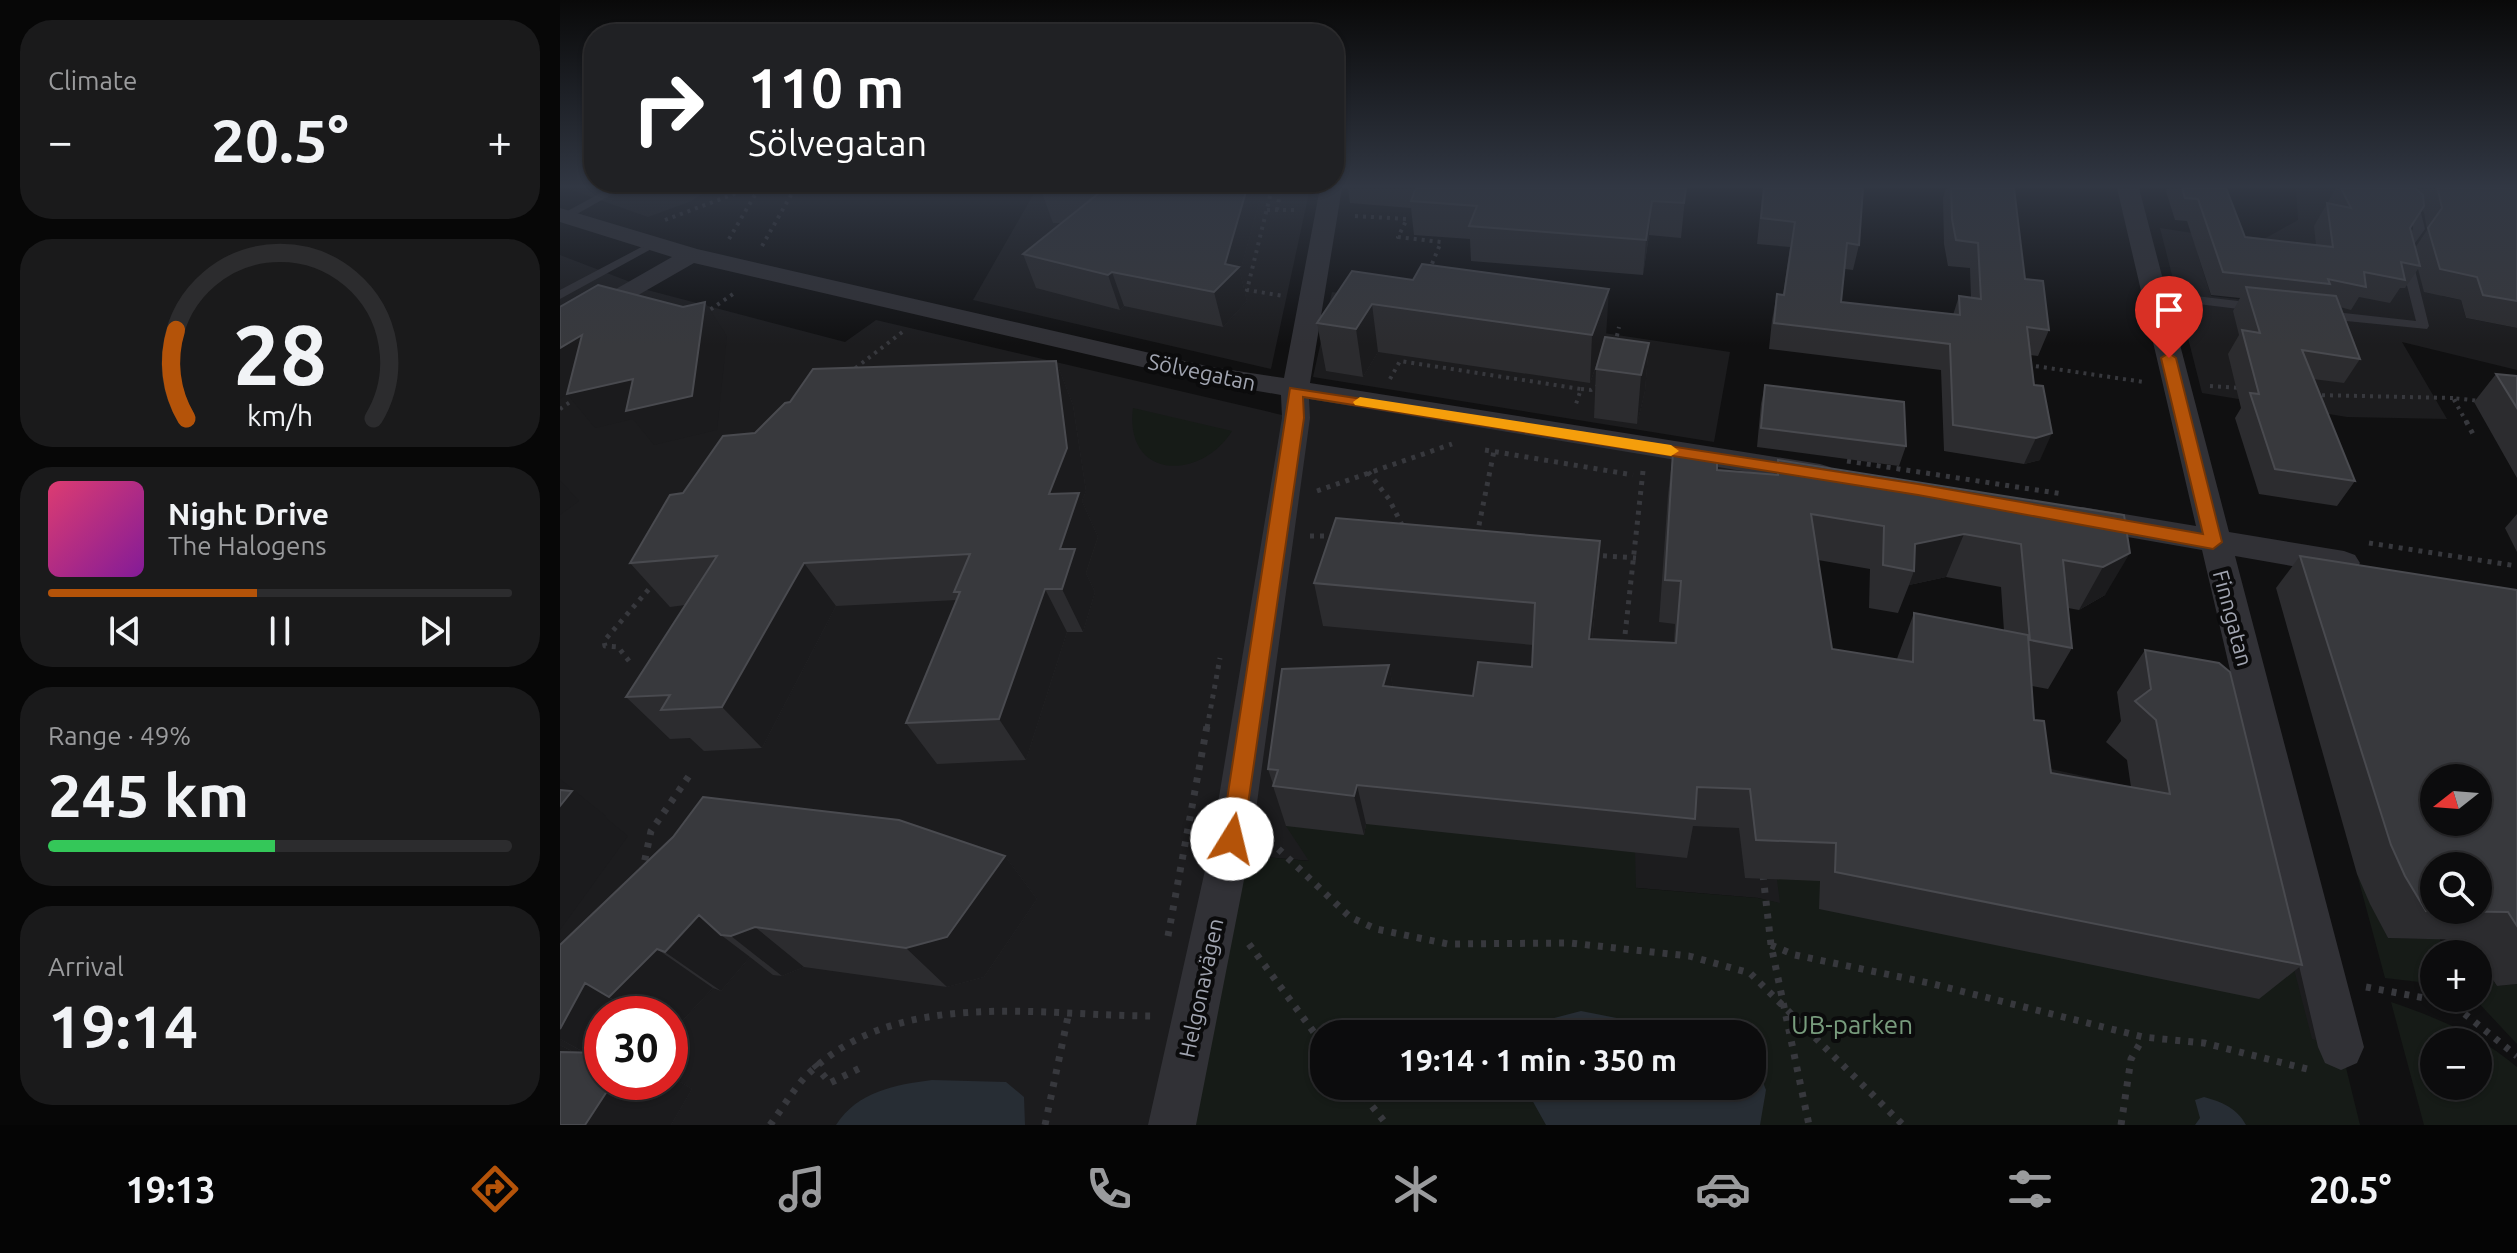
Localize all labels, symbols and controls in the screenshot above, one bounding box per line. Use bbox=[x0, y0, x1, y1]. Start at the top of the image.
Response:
icon: right bbox=[616, 56, 720, 160]
text: 110 m bbox=[748, 56, 904, 119]
text: Climate bbox=[48, 66, 137, 95]
text: 20.5° bbox=[211, 106, 349, 173]
text: − bbox=[48, 116, 73, 165]
text: + bbox=[487, 116, 512, 165]
text: Sölvegatan bbox=[748, 122, 927, 163]
pin bbox=[2135, 276, 2203, 358]
icon: arrive bbox=[2147, 288, 2191, 332]
text: 28 bbox=[233, 307, 327, 401]
street label: Sölvegatan bbox=[1146, 348, 1258, 395]
text: km/h bbox=[247, 399, 313, 431]
text: Night Drive bbox=[168, 497, 329, 531]
text: The Halogens bbox=[168, 531, 327, 560]
street label: Finngatan bbox=[2209, 567, 2258, 669]
icon: previous bbox=[103, 609, 147, 653]
icon: pause bbox=[258, 609, 302, 653]
icon: next bbox=[413, 609, 457, 653]
text: Range · 49% bbox=[48, 721, 191, 750]
text: 245 km bbox=[48, 761, 249, 828]
north arrow bbox=[2420, 764, 2492, 836]
map controls bbox=[2420, 764, 2492, 1100]
position arrow bbox=[1190, 797, 1274, 881]
button: search bbox=[2420, 852, 2492, 924]
street label: Helgonavägen bbox=[1174, 916, 1227, 1060]
button: + bbox=[2420, 940, 2492, 1012]
text: Arrival bbox=[48, 952, 124, 981]
text: 19:14 bbox=[48, 992, 198, 1059]
speed limit sign: 30 bbox=[584, 996, 688, 1100]
park label: UB-parken bbox=[1791, 1010, 1913, 1039]
button: − bbox=[2420, 1028, 2492, 1100]
text: 19:14 · 1 min · 350 m bbox=[1399, 1043, 1677, 1077]
icon: directions bbox=[467, 1161, 523, 1217]
icon: music bbox=[774, 1161, 830, 1217]
icon: phone bbox=[1081, 1161, 1137, 1217]
icon: climate bbox=[1388, 1161, 1444, 1217]
icon: car bbox=[1695, 1161, 1751, 1217]
icon: filters bbox=[2002, 1161, 2058, 1217]
text: 19:13 bbox=[126, 1169, 216, 1210]
text: 20.5° bbox=[2309, 1169, 2391, 1210]

